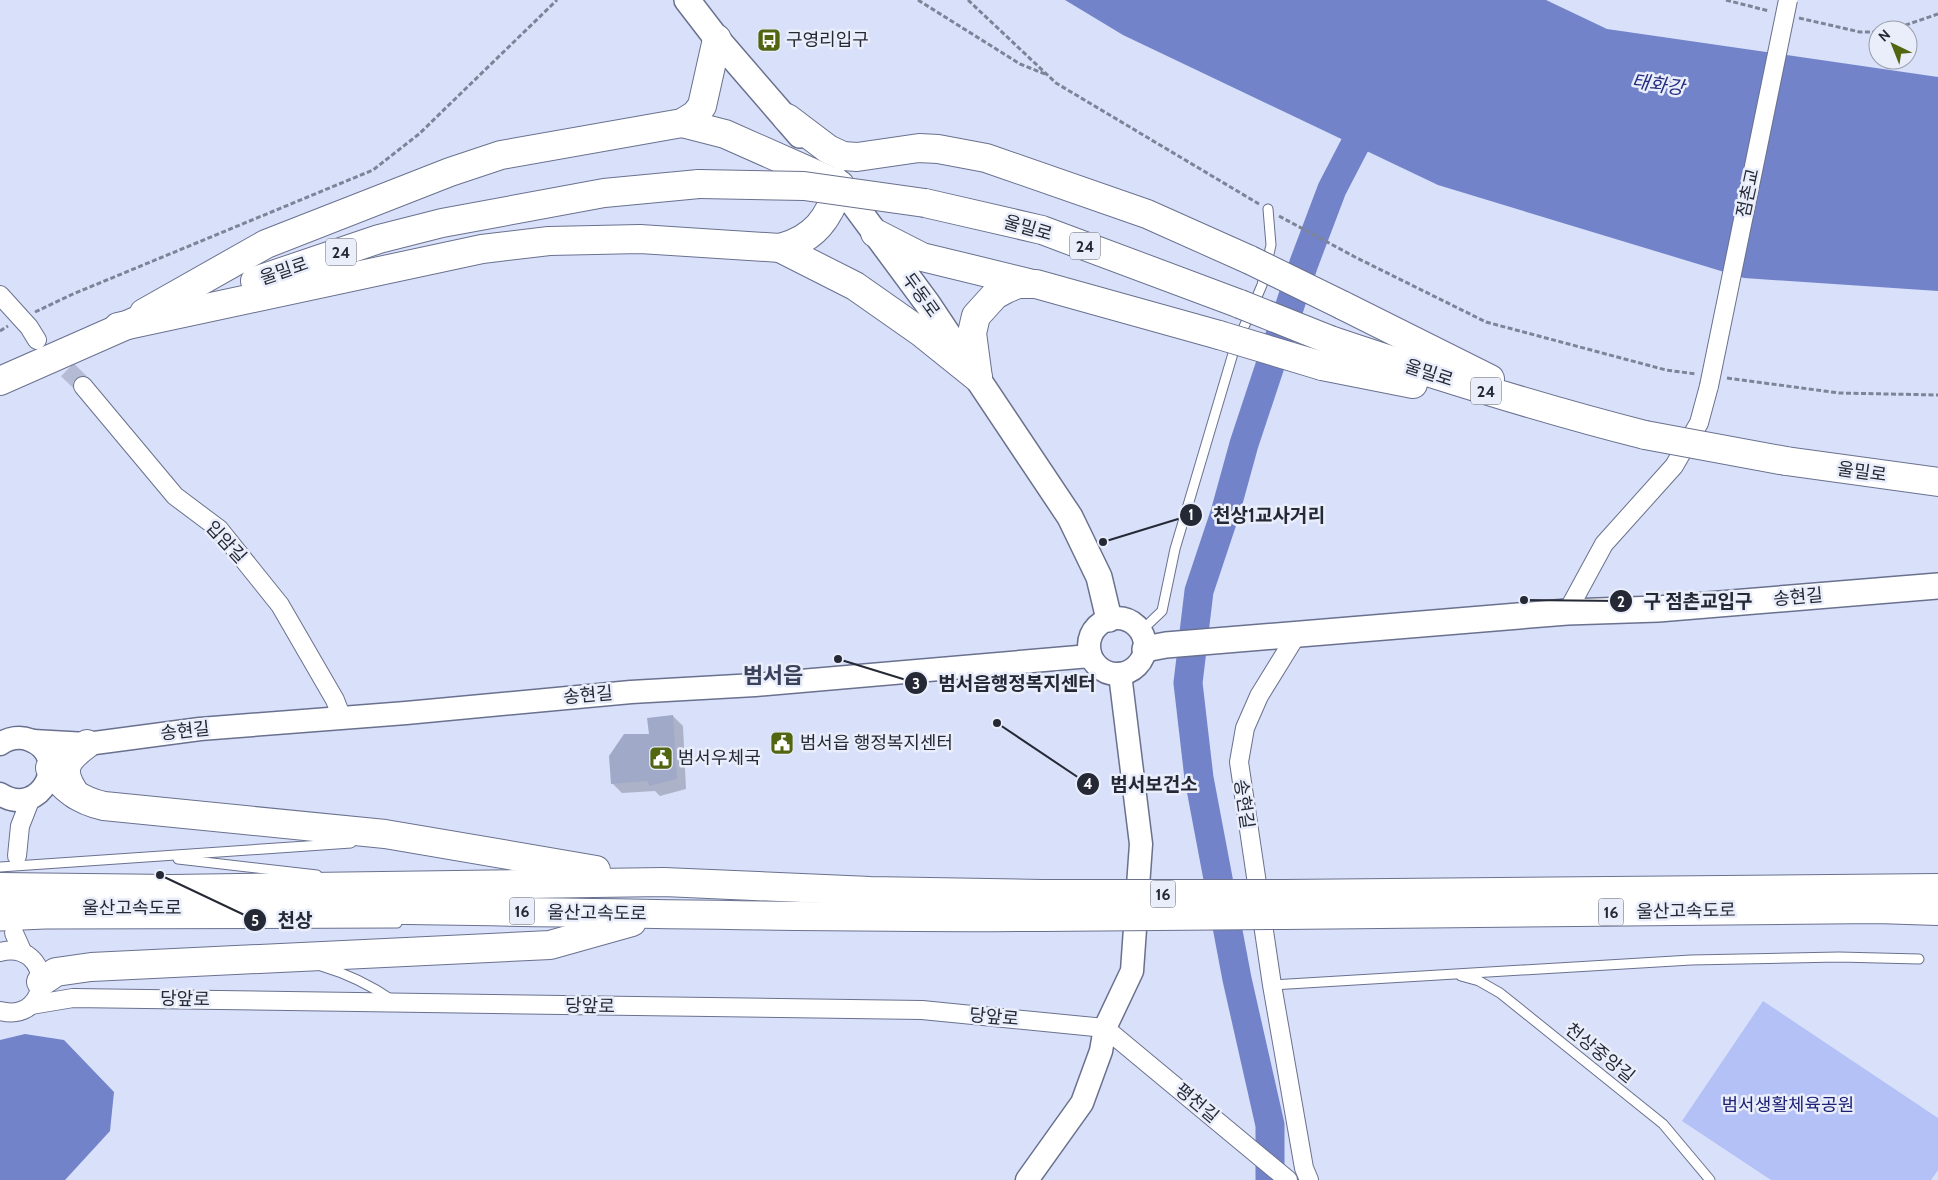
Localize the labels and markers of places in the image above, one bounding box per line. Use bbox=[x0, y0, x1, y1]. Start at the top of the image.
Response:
bus stop icon: 구영리입구 bbox=[756, 27, 782, 53]
place label: 구영리입구 bbox=[786, 29, 869, 51]
callout: 천상1교사거리 bbox=[1178, 498, 1335, 532]
callout: 구 점촌교입구 bbox=[1608, 584, 1762, 618]
callout: 범서읍행정복지센터 bbox=[903, 666, 1106, 700]
public building icon: 범서읍 행정복지센터 bbox=[769, 730, 795, 756]
place label: 범서읍 행정복지센터 bbox=[800, 732, 953, 754]
public building icon: 범서우체국 bbox=[648, 745, 674, 771]
place label: 범서우체국 bbox=[678, 747, 761, 769]
callout: 범서보건소 bbox=[1075, 767, 1208, 801]
callout: 천상 bbox=[242, 903, 322, 937]

